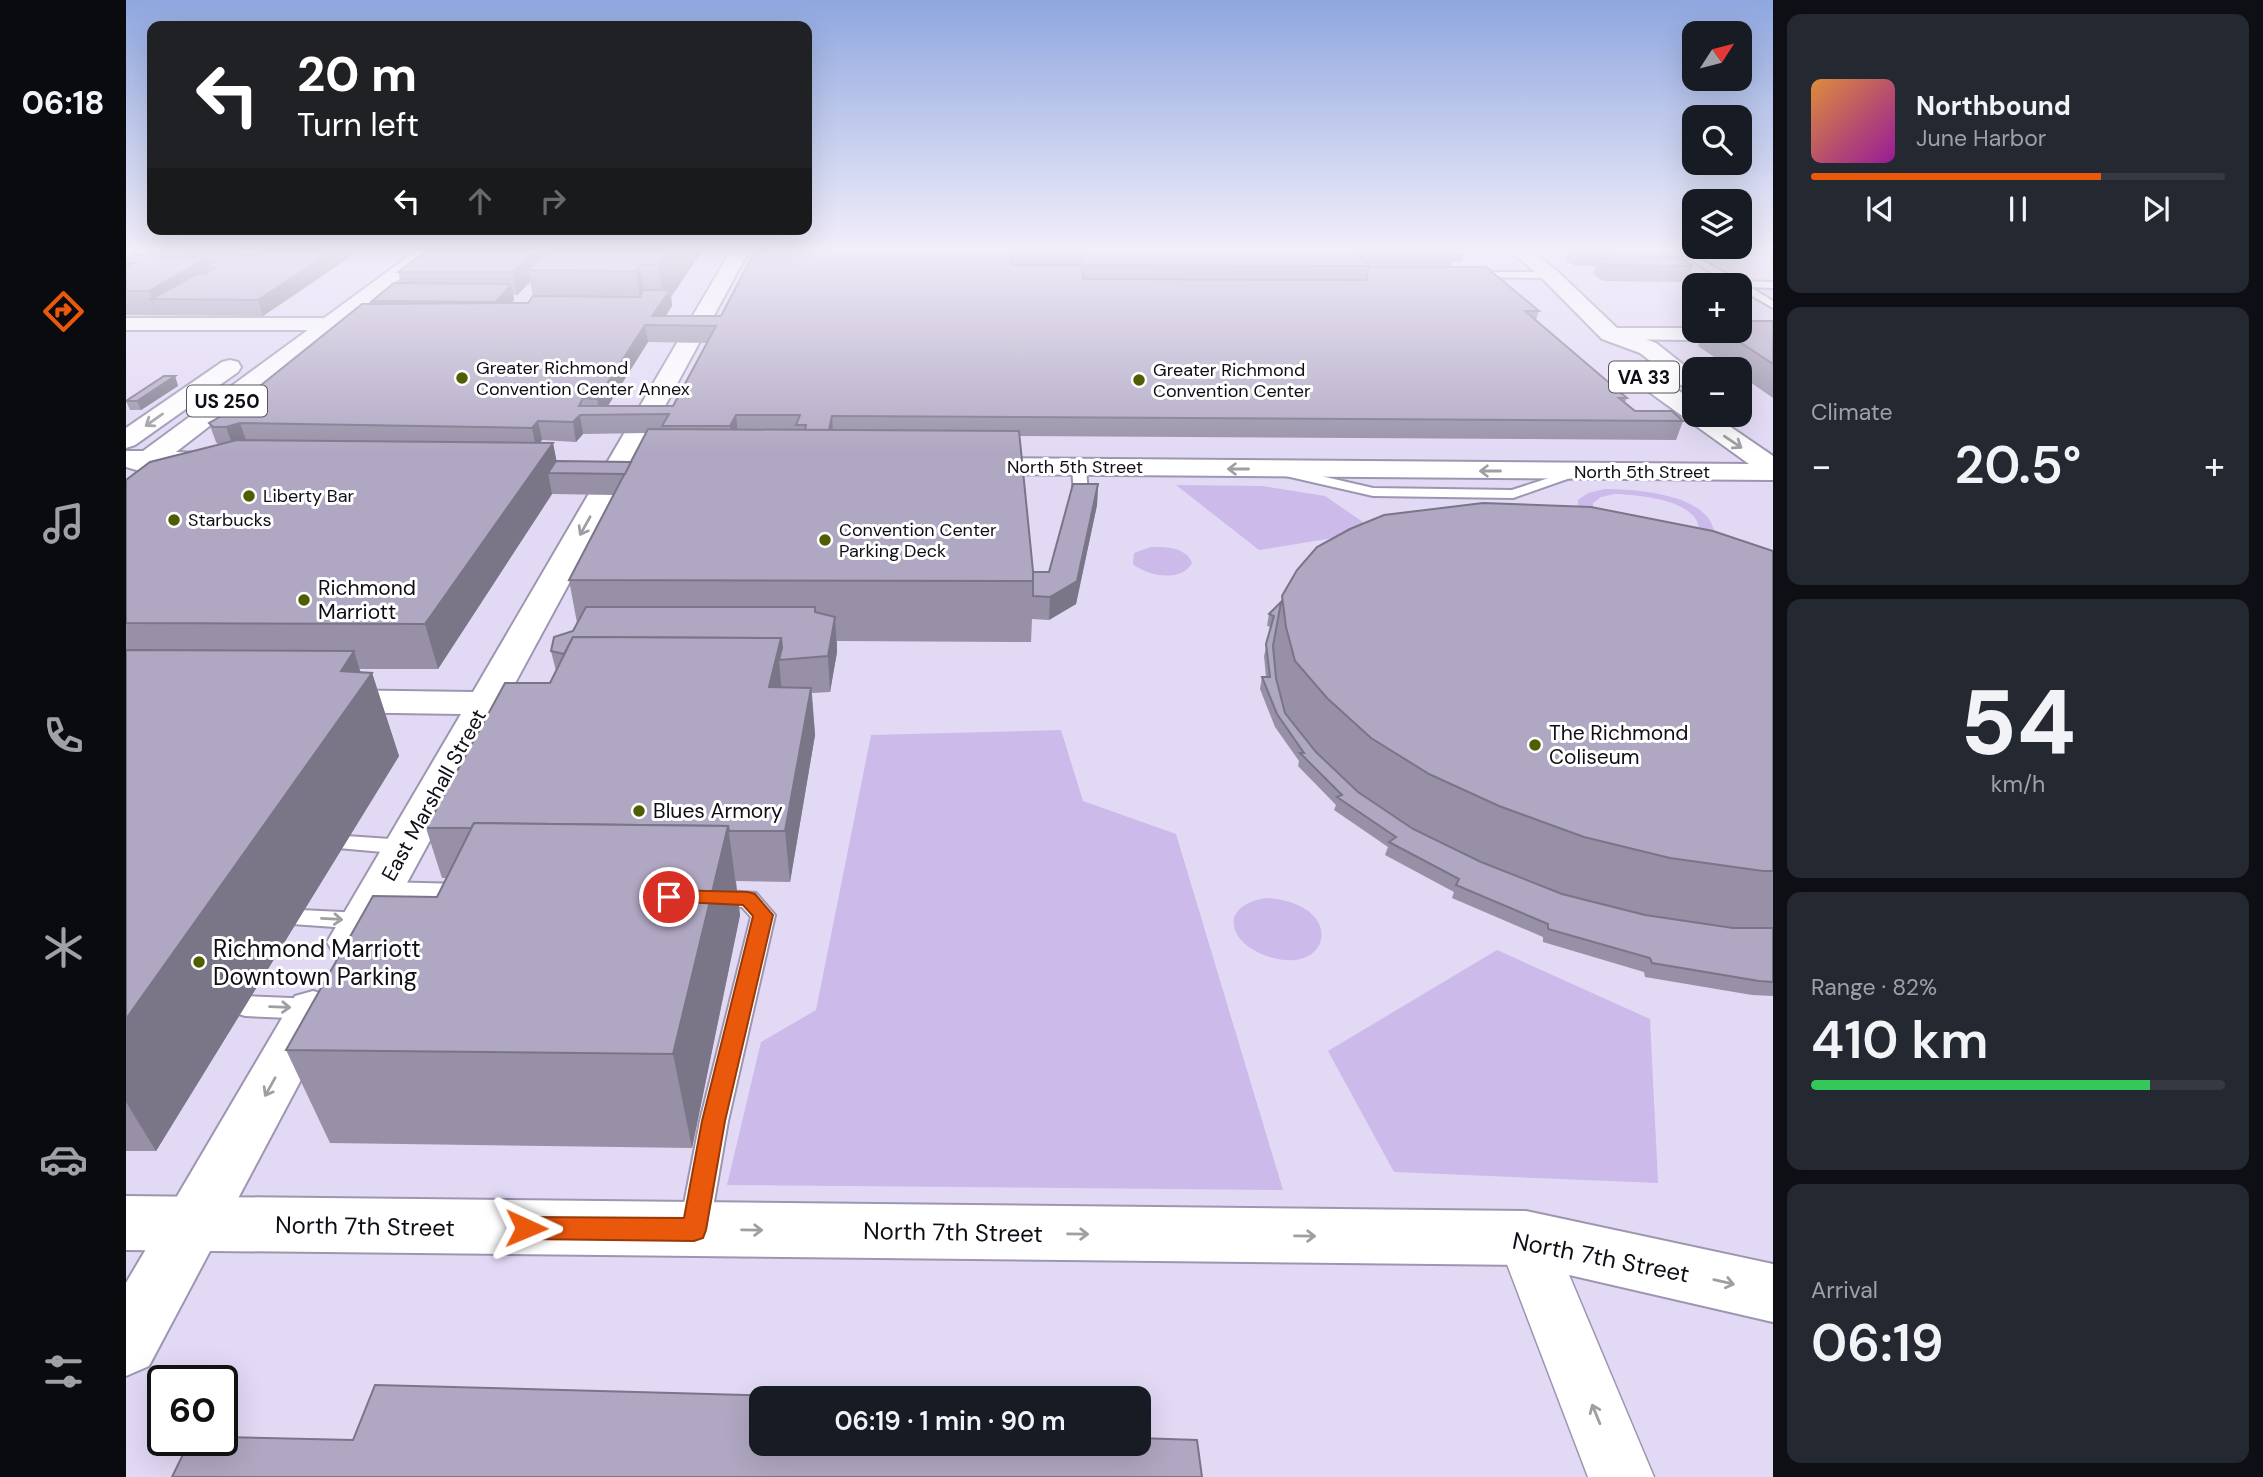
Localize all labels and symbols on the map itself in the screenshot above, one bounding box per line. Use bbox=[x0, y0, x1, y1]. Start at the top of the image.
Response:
north arrow bbox=[1682, 21, 1752, 91]
place label: Greater Richmond Convention Center Annex bbox=[476, 356, 690, 401]
place label: Greater Richmond Convention Center bbox=[1153, 358, 1311, 403]
road number: VA 33 bbox=[1609, 362, 1679, 392]
marker: Greater Richmond Convention Center Annex bbox=[454, 370, 470, 386]
marker: Greater Richmond Convention Center bbox=[1131, 372, 1147, 388]
road number: US 250 bbox=[187, 386, 267, 416]
one-way arrow bbox=[145, 413, 164, 427]
one-way arrow bbox=[1723, 435, 1742, 449]
street label: North 5th Street bbox=[1007, 455, 1143, 479]
street label: North 5th Street bbox=[1574, 460, 1710, 484]
one-way arrow bbox=[1227, 462, 1250, 475]
one-way arrow bbox=[1479, 464, 1502, 477]
place label: Liberty Bar bbox=[263, 484, 354, 508]
marker: Liberty Bar bbox=[241, 488, 257, 504]
place label: Starbucks bbox=[188, 508, 271, 532]
marker: Starbucks bbox=[166, 512, 182, 528]
one-way arrow bbox=[578, 515, 592, 535]
place label: Convention Center Parking Deck bbox=[839, 518, 997, 563]
marker: Convention Center Parking Deck bbox=[817, 532, 833, 548]
place label: Richmond Marriott bbox=[318, 574, 416, 626]
marker: Richmond Marriott bbox=[296, 592, 312, 608]
street label: East Marshall Street bbox=[375, 704, 493, 886]
place label: The Richmond Coliseum bbox=[1549, 719, 1688, 771]
marker: The Richmond Coliseum bbox=[1527, 737, 1543, 753]
place label: Blues Armory bbox=[653, 797, 783, 825]
marker: Blues Armory bbox=[631, 803, 647, 819]
pin bbox=[639, 867, 699, 927]
one-way arrow bbox=[320, 913, 343, 926]
place label: Richmond Marriott Downtown Parking bbox=[213, 933, 421, 992]
marker: Richmond Marriott Downtown Parking bbox=[191, 954, 207, 970]
one-way arrow bbox=[268, 1001, 291, 1014]
one-way arrow bbox=[263, 1077, 277, 1097]
position arrow bbox=[489, 1191, 563, 1265]
street label: North 7th Street bbox=[275, 1209, 455, 1243]
street label: North 7th Street bbox=[863, 1215, 1043, 1249]
one-way arrow bbox=[741, 1223, 764, 1237]
street label: North 7th Street bbox=[1510, 1225, 1692, 1289]
one-way arrow bbox=[1066, 1227, 1089, 1240]
one-way arrow bbox=[1294, 1229, 1317, 1243]
one-way arrow bbox=[1712, 1276, 1735, 1290]
speed limit sign: 60 bbox=[147, 1365, 238, 1456]
one-way arrow bbox=[1589, 1403, 1602, 1425]

